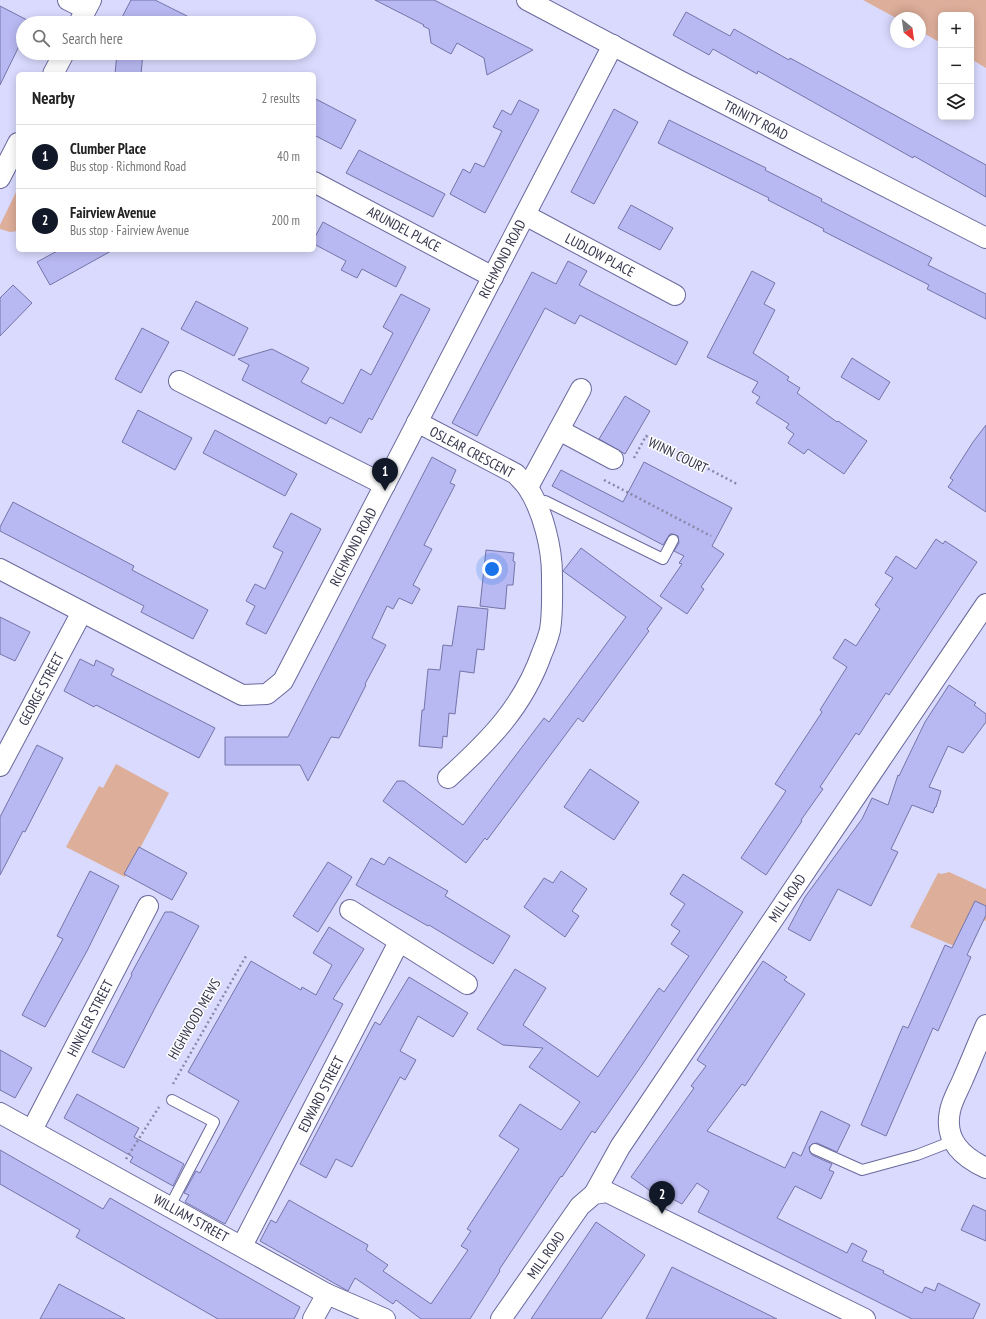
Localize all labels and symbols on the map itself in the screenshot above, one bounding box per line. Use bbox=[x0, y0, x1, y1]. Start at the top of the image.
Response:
north arrow bbox=[890, 12, 926, 48]
street label: TRINITY ROAD bbox=[721, 96, 791, 144]
street label: ARUNDEL PLACE bbox=[364, 202, 444, 256]
street label: RICHMOND ROAD bbox=[474, 217, 530, 301]
street label: LUDLOW PLACE bbox=[562, 229, 638, 281]
street label: OSLEAR CRESCENT bbox=[427, 422, 518, 482]
street label: WINN COURT bbox=[645, 433, 711, 477]
pin: 1 bbox=[372, 458, 398, 491]
street label: RICHMOND ROAD bbox=[325, 505, 381, 589]
your location bbox=[482, 559, 502, 579]
street label: GEORGE STREET bbox=[14, 649, 68, 729]
street label: MILL ROAD bbox=[764, 871, 810, 925]
street label: HIGHWOOD MEWS bbox=[164, 975, 224, 1063]
street label: HINKLER STREET bbox=[63, 976, 117, 1059]
street label: EDWARD STREET bbox=[294, 1052, 348, 1135]
pin: 2 bbox=[649, 1181, 675, 1214]
street label: WILLIAM STREET bbox=[150, 1190, 232, 1246]
street label: MILL ROAD bbox=[523, 1228, 569, 1282]

